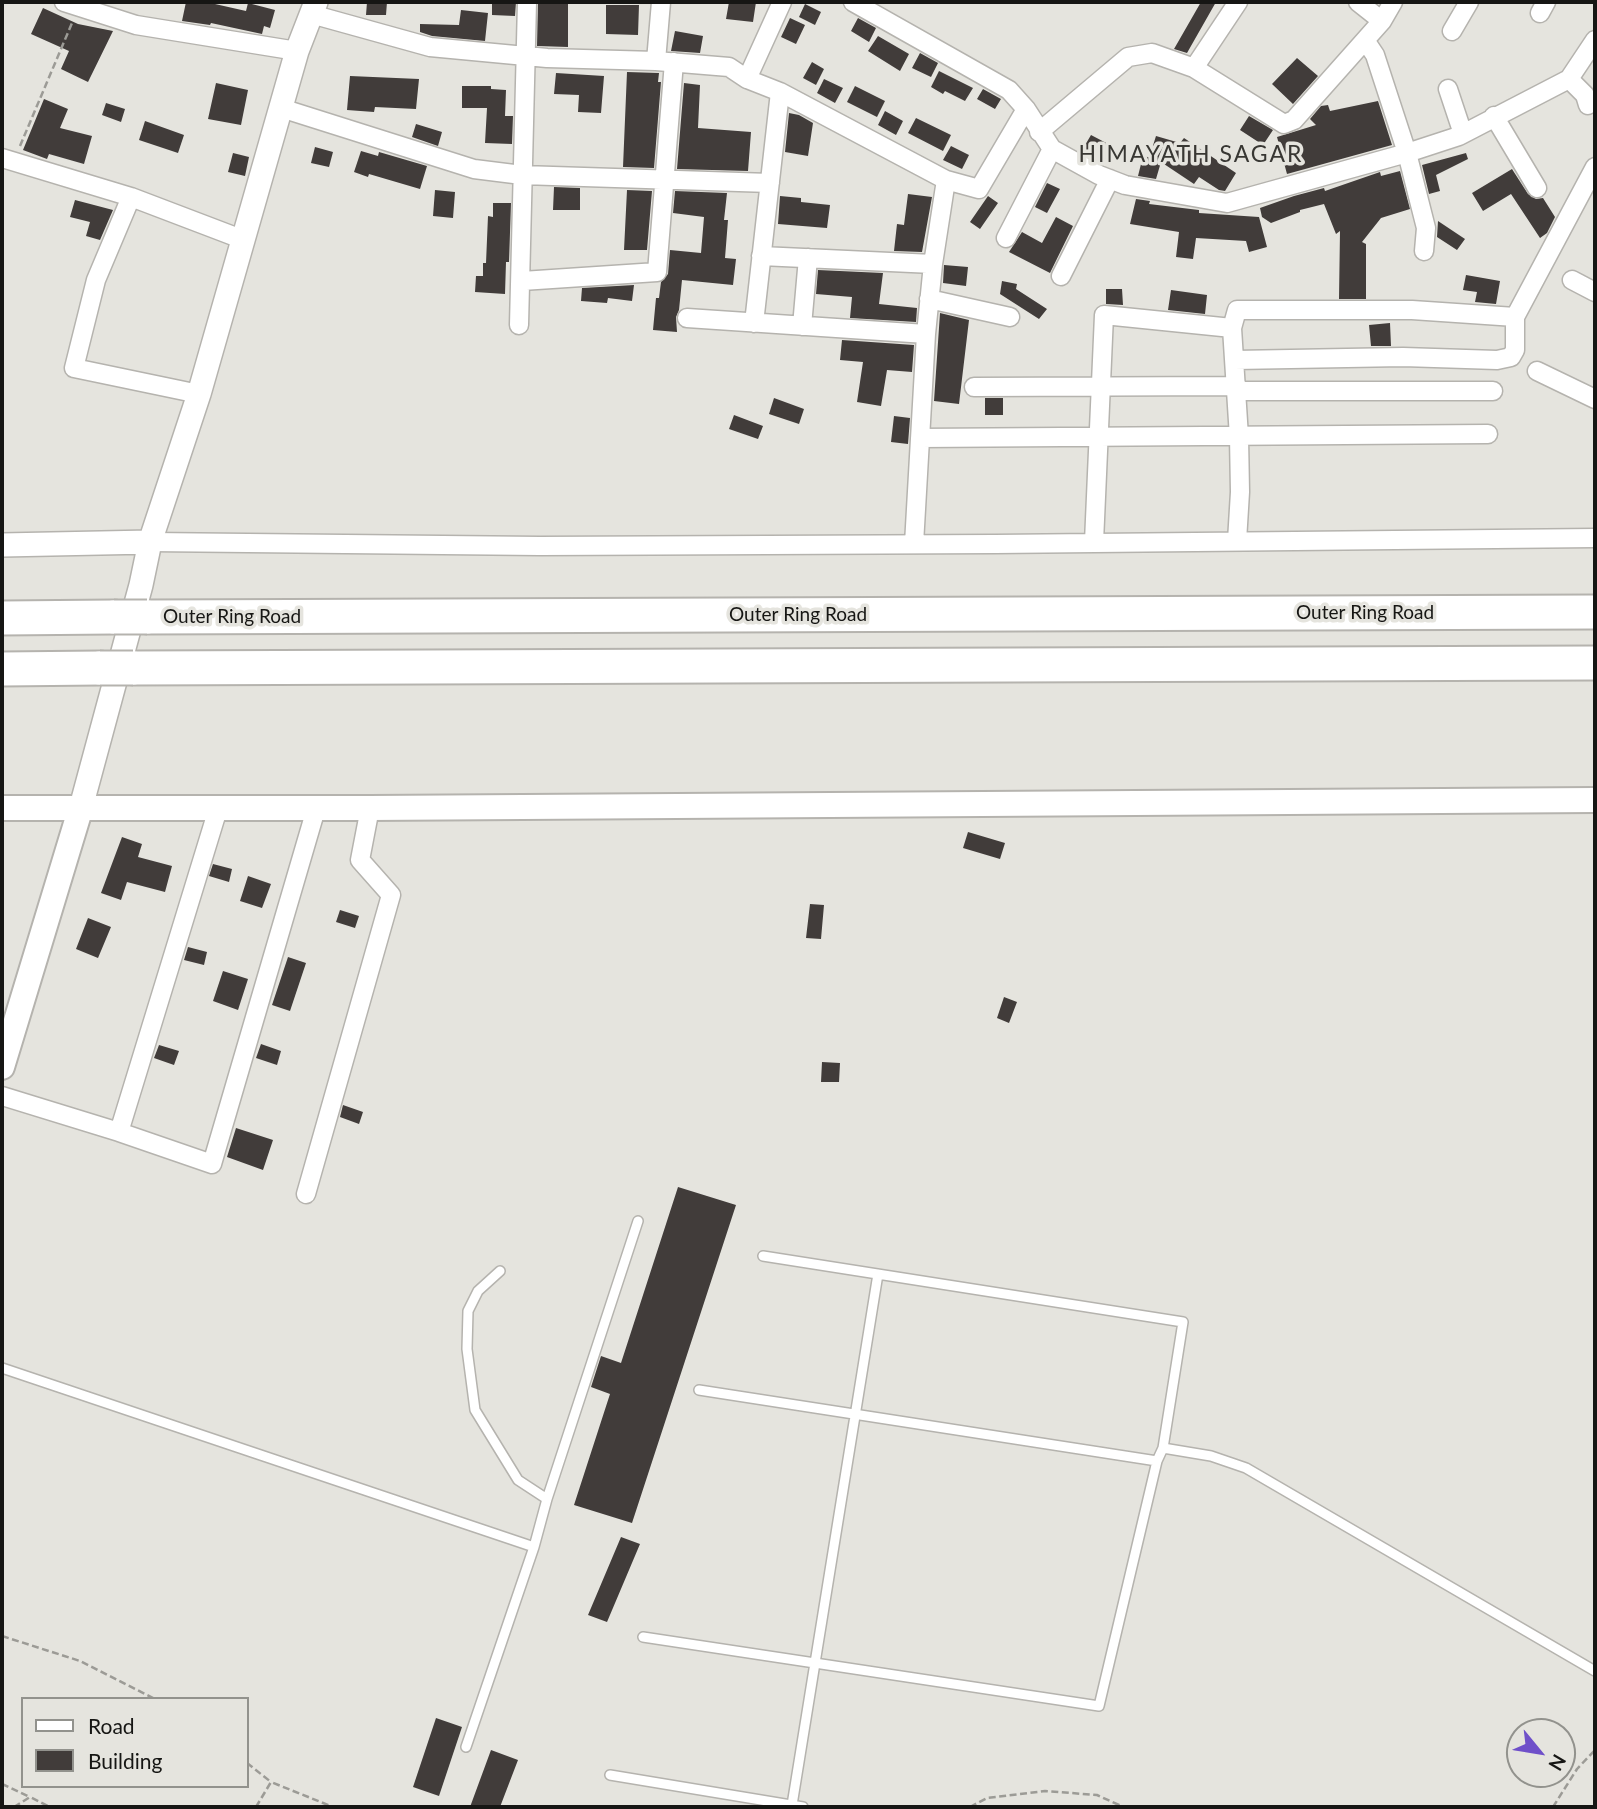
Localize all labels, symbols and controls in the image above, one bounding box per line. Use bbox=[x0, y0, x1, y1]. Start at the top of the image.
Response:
district label: HIMAYATH SAGAR bbox=[1080, 141, 1302, 169]
street label: Outer Ring Road bbox=[1296, 602, 1434, 624]
street label: Outer Ring Road bbox=[729, 604, 867, 626]
street label: Outer Ring Road bbox=[163, 606, 301, 628]
legend bbox=[21, 1697, 248, 1788]
text: Road bbox=[88, 1713, 135, 1738]
north arrow bbox=[1506, 1718, 1576, 1788]
text: Building bbox=[88, 1748, 163, 1773]
text: N bbox=[1544, 1751, 1572, 1775]

